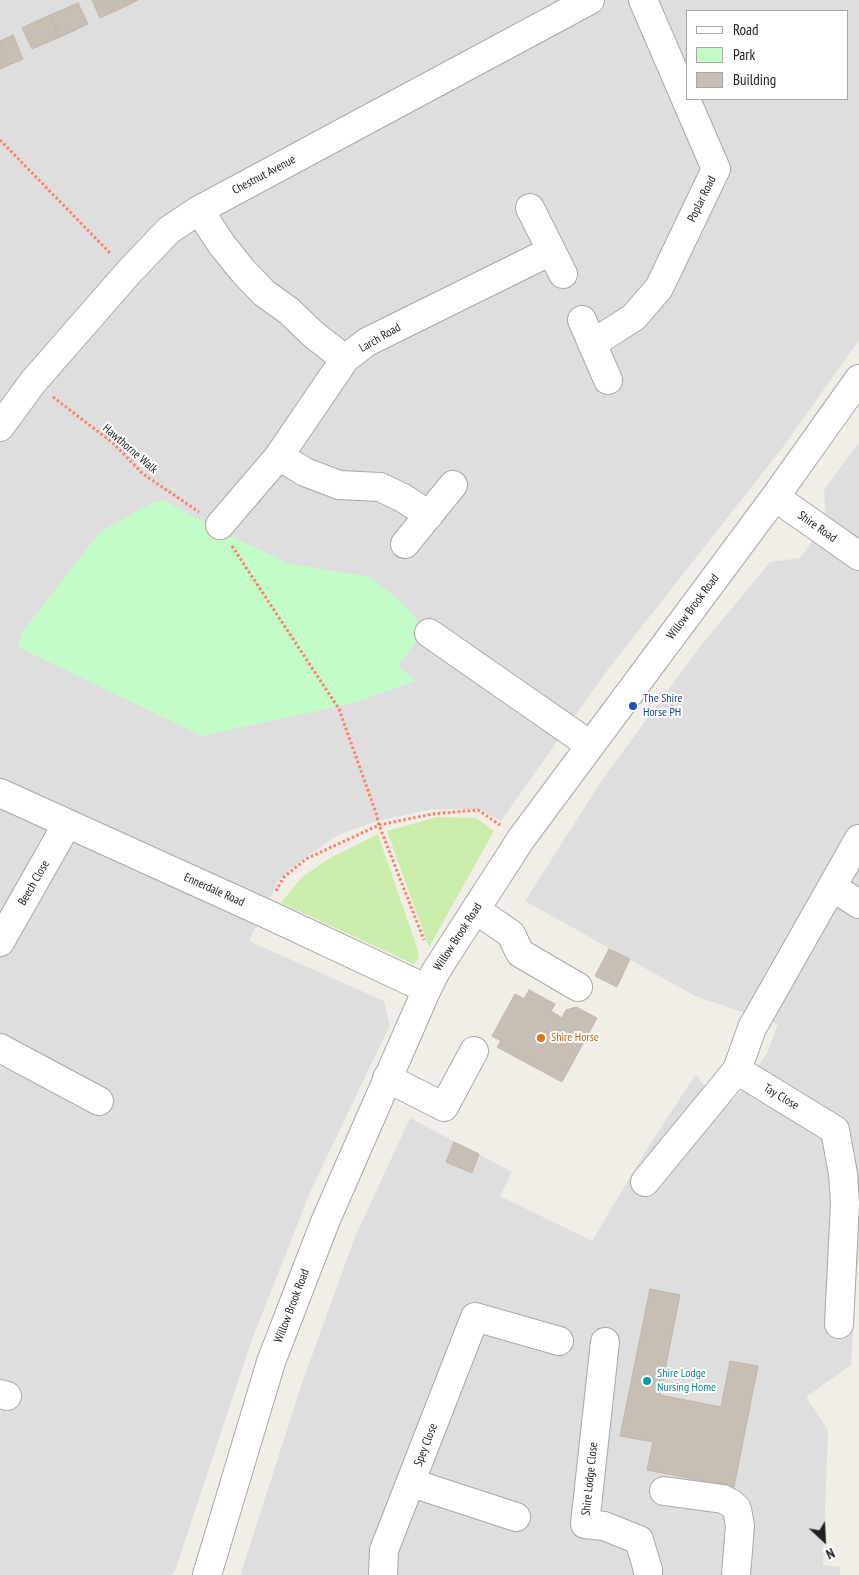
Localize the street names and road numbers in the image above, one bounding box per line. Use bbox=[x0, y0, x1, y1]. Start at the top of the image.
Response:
street label: Chestnut Avenue bbox=[230, 152, 298, 198]
street label: Poplar Road bbox=[685, 174, 719, 224]
street label: Larch Road bbox=[357, 320, 403, 356]
street label: Hawthorne Walk bbox=[100, 421, 160, 477]
street label: Shire Road bbox=[795, 508, 839, 546]
street label: Willow Brook Road bbox=[664, 572, 722, 642]
street label: Beech Close bbox=[15, 858, 53, 908]
street label: Ennerdale Road bbox=[182, 870, 246, 910]
street label: Willow Brook Road bbox=[431, 900, 485, 974]
street label: Tay Close bbox=[761, 1081, 801, 1113]
street label: Willow Brook Road bbox=[271, 1267, 313, 1345]
street label: Spey Close bbox=[411, 1422, 441, 1468]
street label: Shire Lodge Close bbox=[579, 1442, 601, 1516]

